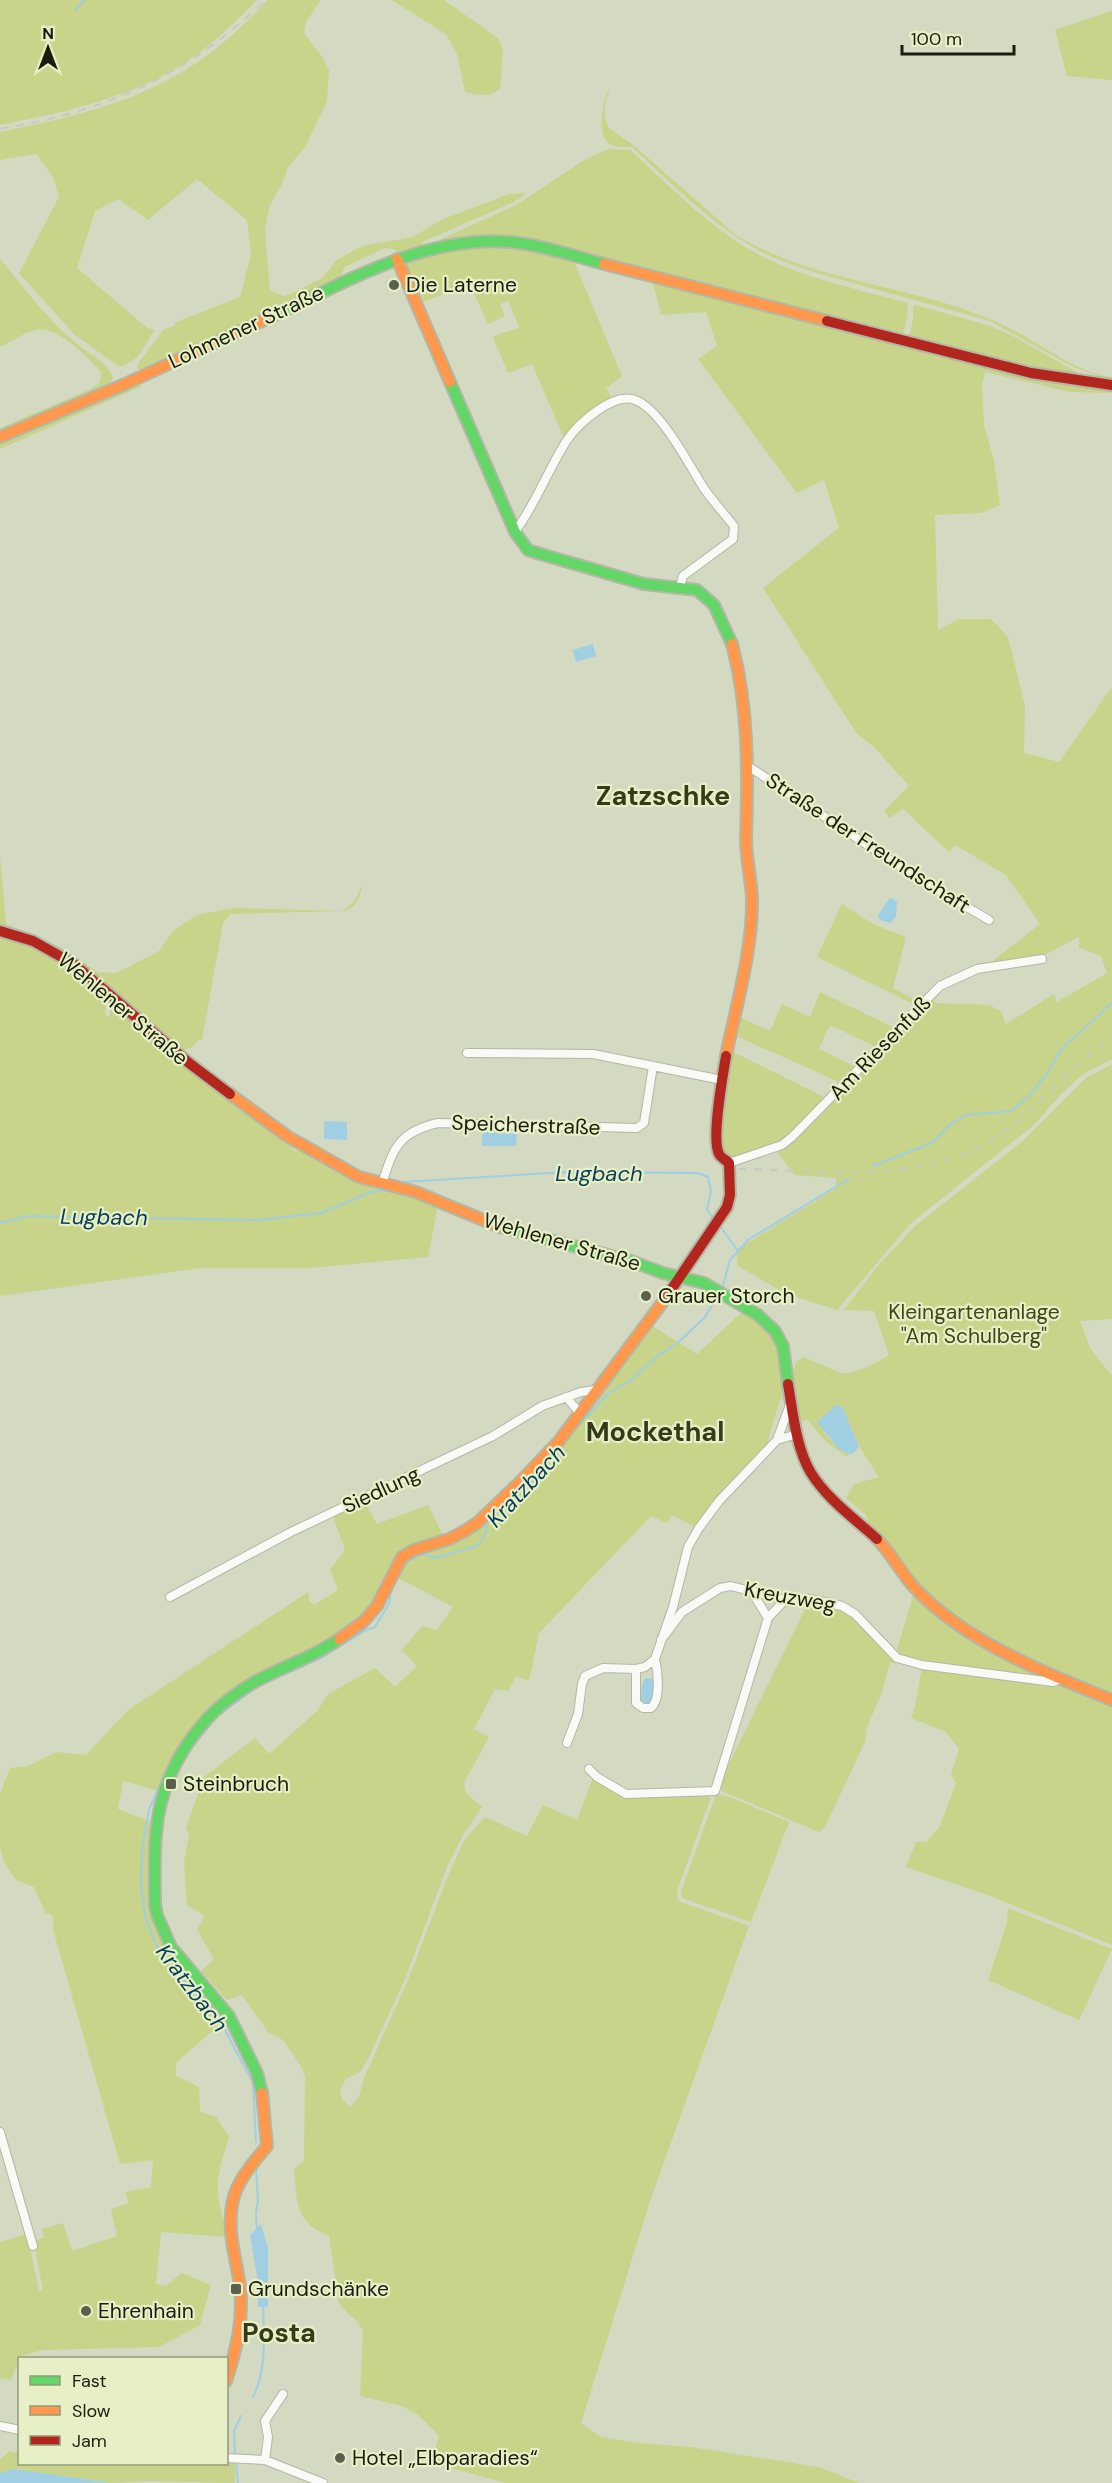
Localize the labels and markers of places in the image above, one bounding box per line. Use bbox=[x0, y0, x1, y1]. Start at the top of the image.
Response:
place label: Die Laterne bbox=[406, 271, 517, 299]
marker: Die Laterne bbox=[387, 278, 401, 292]
place label: Grauer Storch bbox=[658, 1282, 794, 1310]
marker: Grauer Storch bbox=[639, 1289, 653, 1303]
place label: Steinbruch bbox=[183, 1770, 289, 1798]
marker: Steinbruch bbox=[164, 1777, 178, 1791]
place label: Grundschänke bbox=[248, 2275, 389, 2303]
marker: Grundschänke bbox=[229, 2282, 243, 2296]
place label: Ehrenhain bbox=[98, 2297, 194, 2325]
marker: Ehrenhain bbox=[79, 2304, 93, 2318]
place label: Hotel „Elbparadies“ bbox=[352, 2444, 538, 2472]
marker: Hotel „Elbparadies“ bbox=[333, 2451, 347, 2465]

